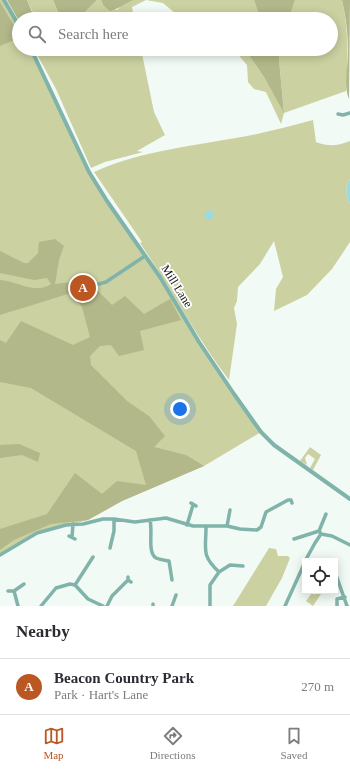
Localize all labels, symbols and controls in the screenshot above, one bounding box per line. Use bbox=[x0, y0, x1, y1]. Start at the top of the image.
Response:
search box bbox=[12, 12, 338, 56]
icon: search bbox=[26, 23, 48, 45]
text: Search here bbox=[58, 26, 128, 42]
street label: Mill Lane bbox=[158, 262, 196, 310]
pin: A bbox=[70, 273, 96, 303]
your location bbox=[170, 399, 190, 419]
map controls bbox=[302, 558, 338, 594]
button: locate bbox=[302, 558, 338, 594]
text: Nearby bbox=[16, 622, 70, 641]
text: Beacon Country Park bbox=[54, 670, 194, 686]
text: A bbox=[24, 679, 34, 694]
text: 270 m bbox=[301, 679, 334, 694]
text: Park · Hart's Lane bbox=[54, 687, 148, 702]
tab: Map bbox=[43, 725, 65, 761]
tab: Directions bbox=[150, 725, 195, 761]
tab: Saved bbox=[281, 725, 307, 761]

